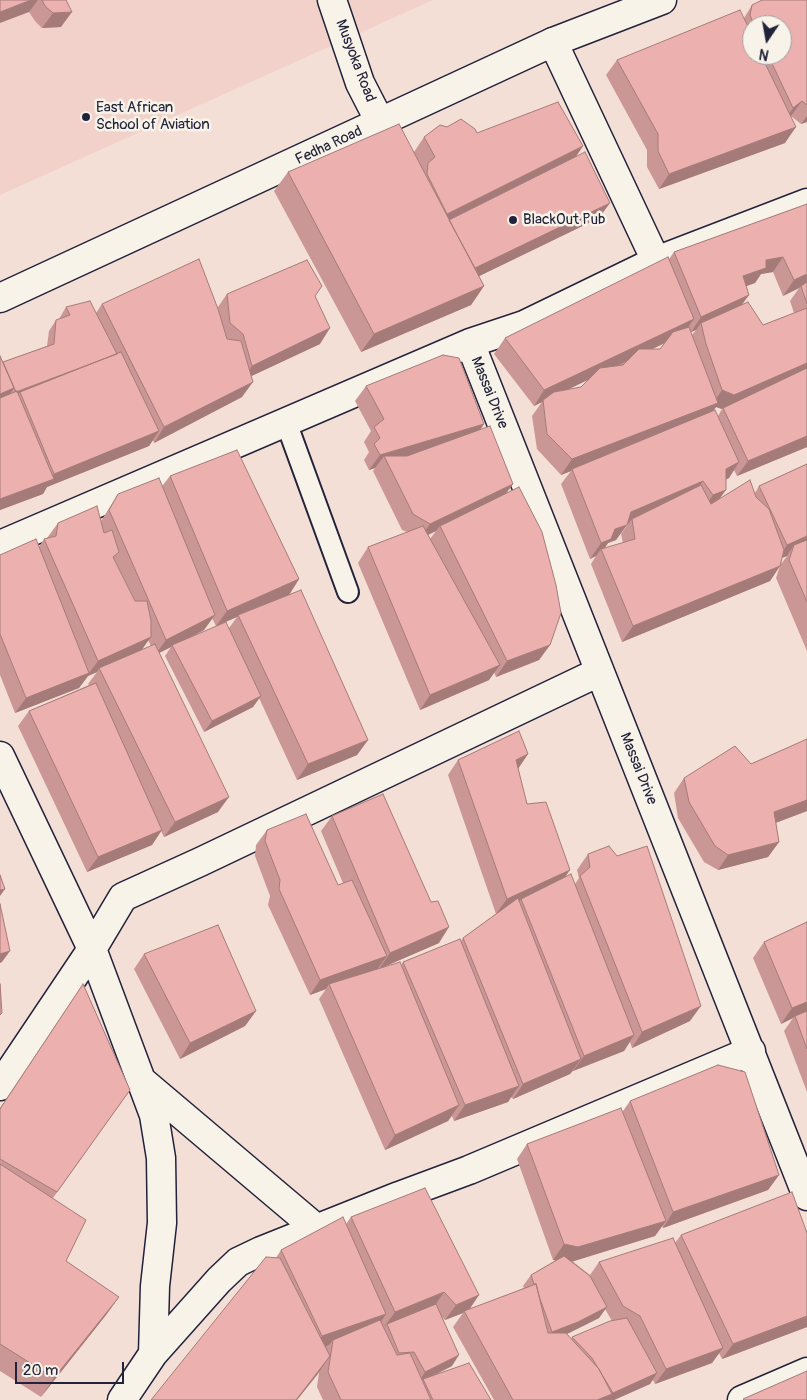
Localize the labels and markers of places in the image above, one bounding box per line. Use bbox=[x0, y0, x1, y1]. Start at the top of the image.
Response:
place label: East African School of Aviation bbox=[96, 99, 210, 134]
marker: East African School of Aviation bbox=[80, 111, 92, 123]
place label: BlackOut Pub bbox=[523, 211, 605, 229]
marker: BlackOut Pub bbox=[507, 214, 519, 226]

